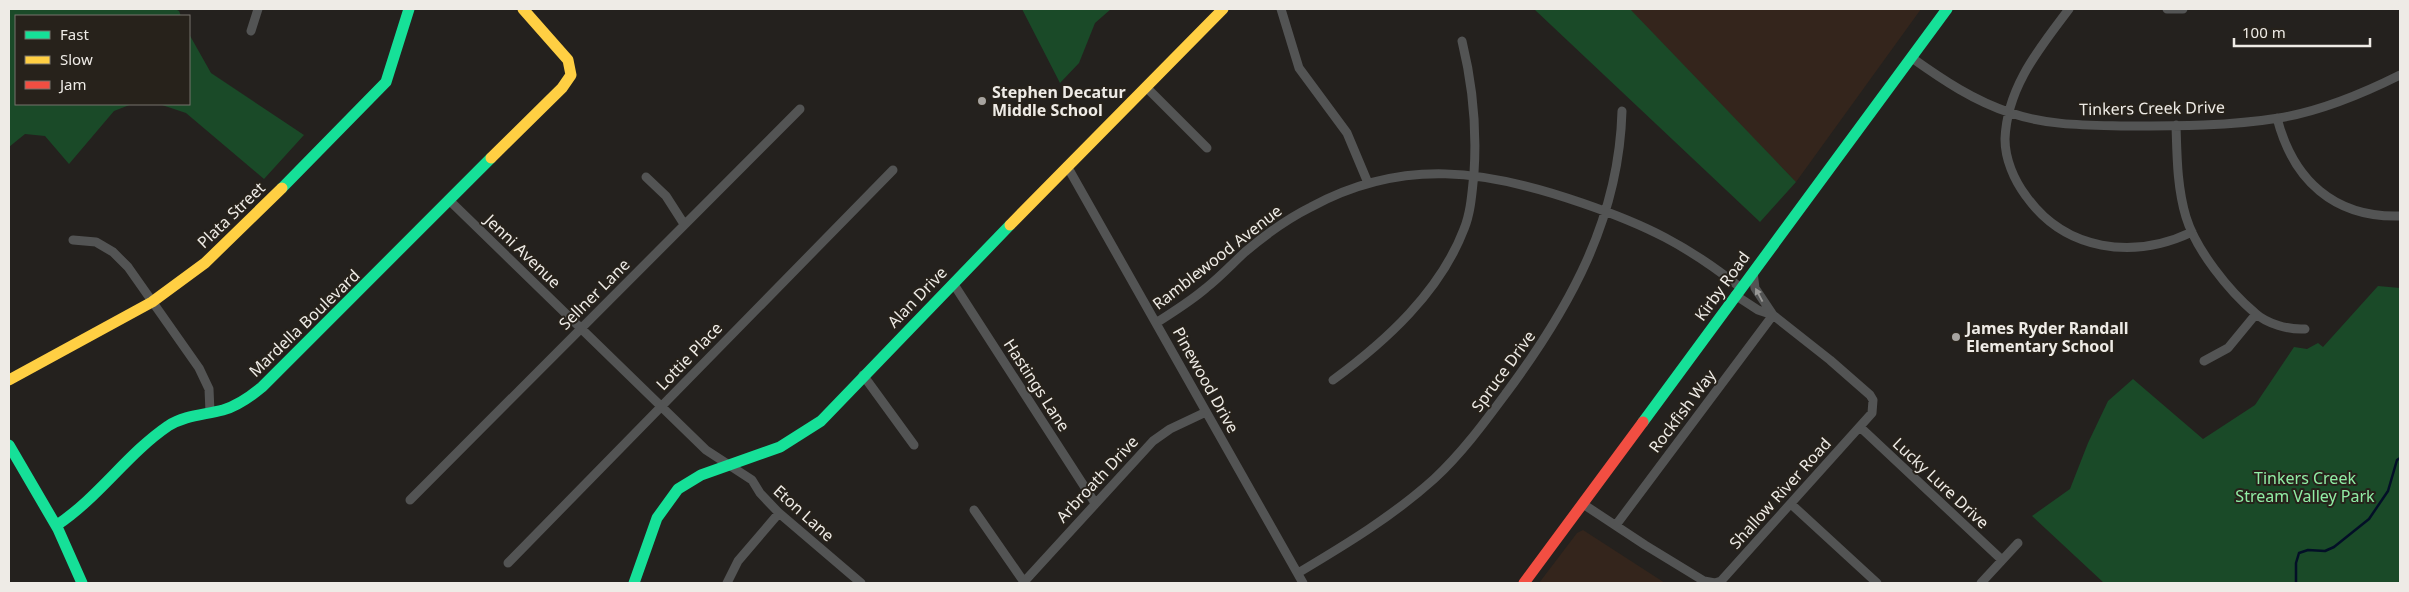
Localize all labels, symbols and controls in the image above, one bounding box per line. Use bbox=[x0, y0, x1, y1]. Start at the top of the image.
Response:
legend bbox=[15, 15, 190, 105]
scale bar bbox=[2234, 15, 2370, 47]
text: 100 m bbox=[2242, 22, 2286, 42]
text: Fast bbox=[60, 24, 89, 44]
text: Slow bbox=[60, 49, 93, 69]
text: Jam bbox=[58, 74, 87, 94]
place label: Stephen Decatur Middle School bbox=[992, 81, 1126, 121]
marker: Stephen Decatur Middle School bbox=[976, 95, 988, 107]
street label: Tinkers Creek Drive bbox=[2079, 96, 2225, 120]
street label: Plata Street bbox=[192, 177, 270, 253]
street label: Ramblewood Avenue bbox=[1148, 199, 1286, 315]
street label: Jenni Avenue bbox=[479, 208, 566, 293]
street label: Kirby Road bbox=[1689, 247, 1755, 325]
street label: Sellner Lane bbox=[554, 254, 634, 334]
street label: Alan Drive bbox=[882, 262, 952, 332]
street label: Mardella Boulevard bbox=[244, 264, 364, 382]
one-way arrow bbox=[1755, 287, 1763, 302]
street label: Lottie Place bbox=[651, 317, 727, 395]
place label: James Ryder Randall Elementary School bbox=[1964, 317, 2129, 357]
street label: Pinewood Drive bbox=[1168, 323, 1244, 437]
street label: Spruce Drive bbox=[1466, 326, 1540, 416]
marker: James Ryder Randall Elementary School bbox=[1950, 331, 1962, 343]
street label: Hastings Lane bbox=[999, 334, 1075, 436]
street label: Rockfish Way bbox=[1643, 364, 1721, 457]
street label: Arbroath Drive bbox=[1051, 431, 1143, 527]
street label: Shallow River Road bbox=[1724, 433, 1836, 553]
street label: Lucky Lure Drive bbox=[1888, 433, 1994, 533]
park label: Tinkers Creek Stream Valley Park bbox=[2235, 467, 2375, 507]
street label: Eton Lane bbox=[769, 480, 839, 546]

